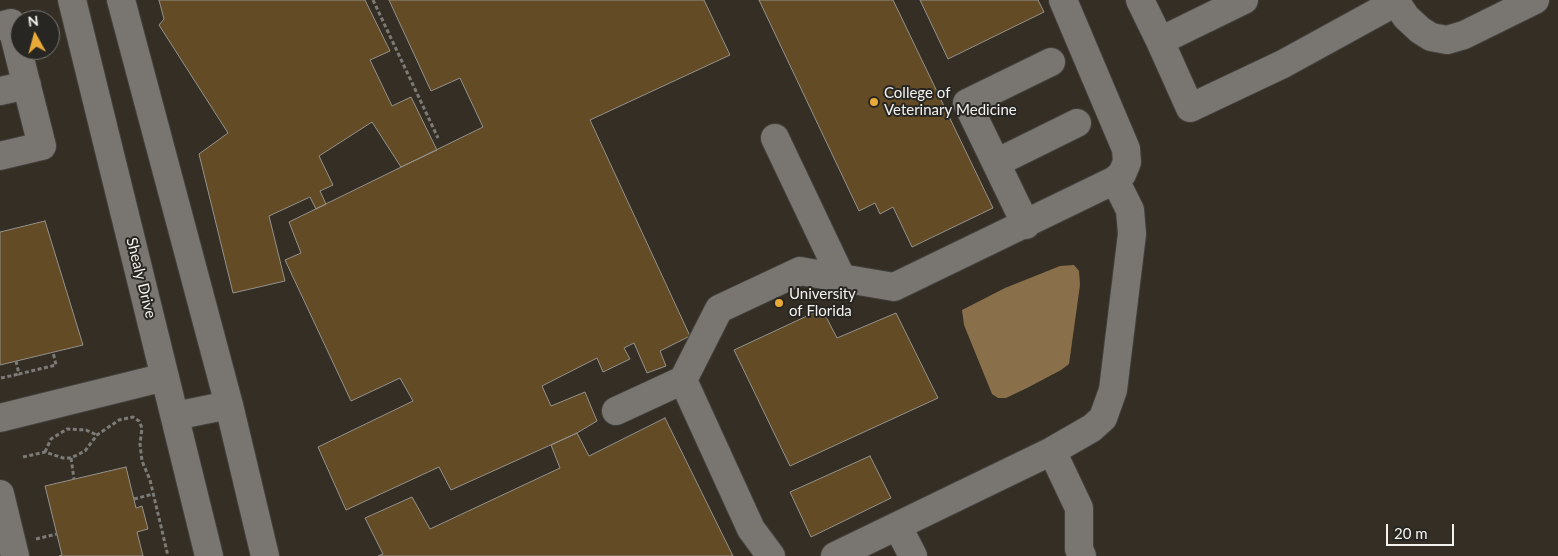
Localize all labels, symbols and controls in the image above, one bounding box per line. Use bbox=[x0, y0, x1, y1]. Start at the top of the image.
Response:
north arrow bbox=[10, 10, 60, 60]
text: N bbox=[27, 12, 40, 30]
place label: College of Veterinary Medicine bbox=[884, 84, 1017, 119]
marker: College of Veterinary Medicine bbox=[868, 96, 880, 108]
street label: Shealy Drive bbox=[122, 236, 160, 320]
place label: University of Florida bbox=[789, 285, 856, 320]
marker: University of Florida bbox=[773, 297, 785, 309]
scale bar bbox=[1388, 514, 1456, 546]
text: 20 m bbox=[1394, 524, 1428, 542]

